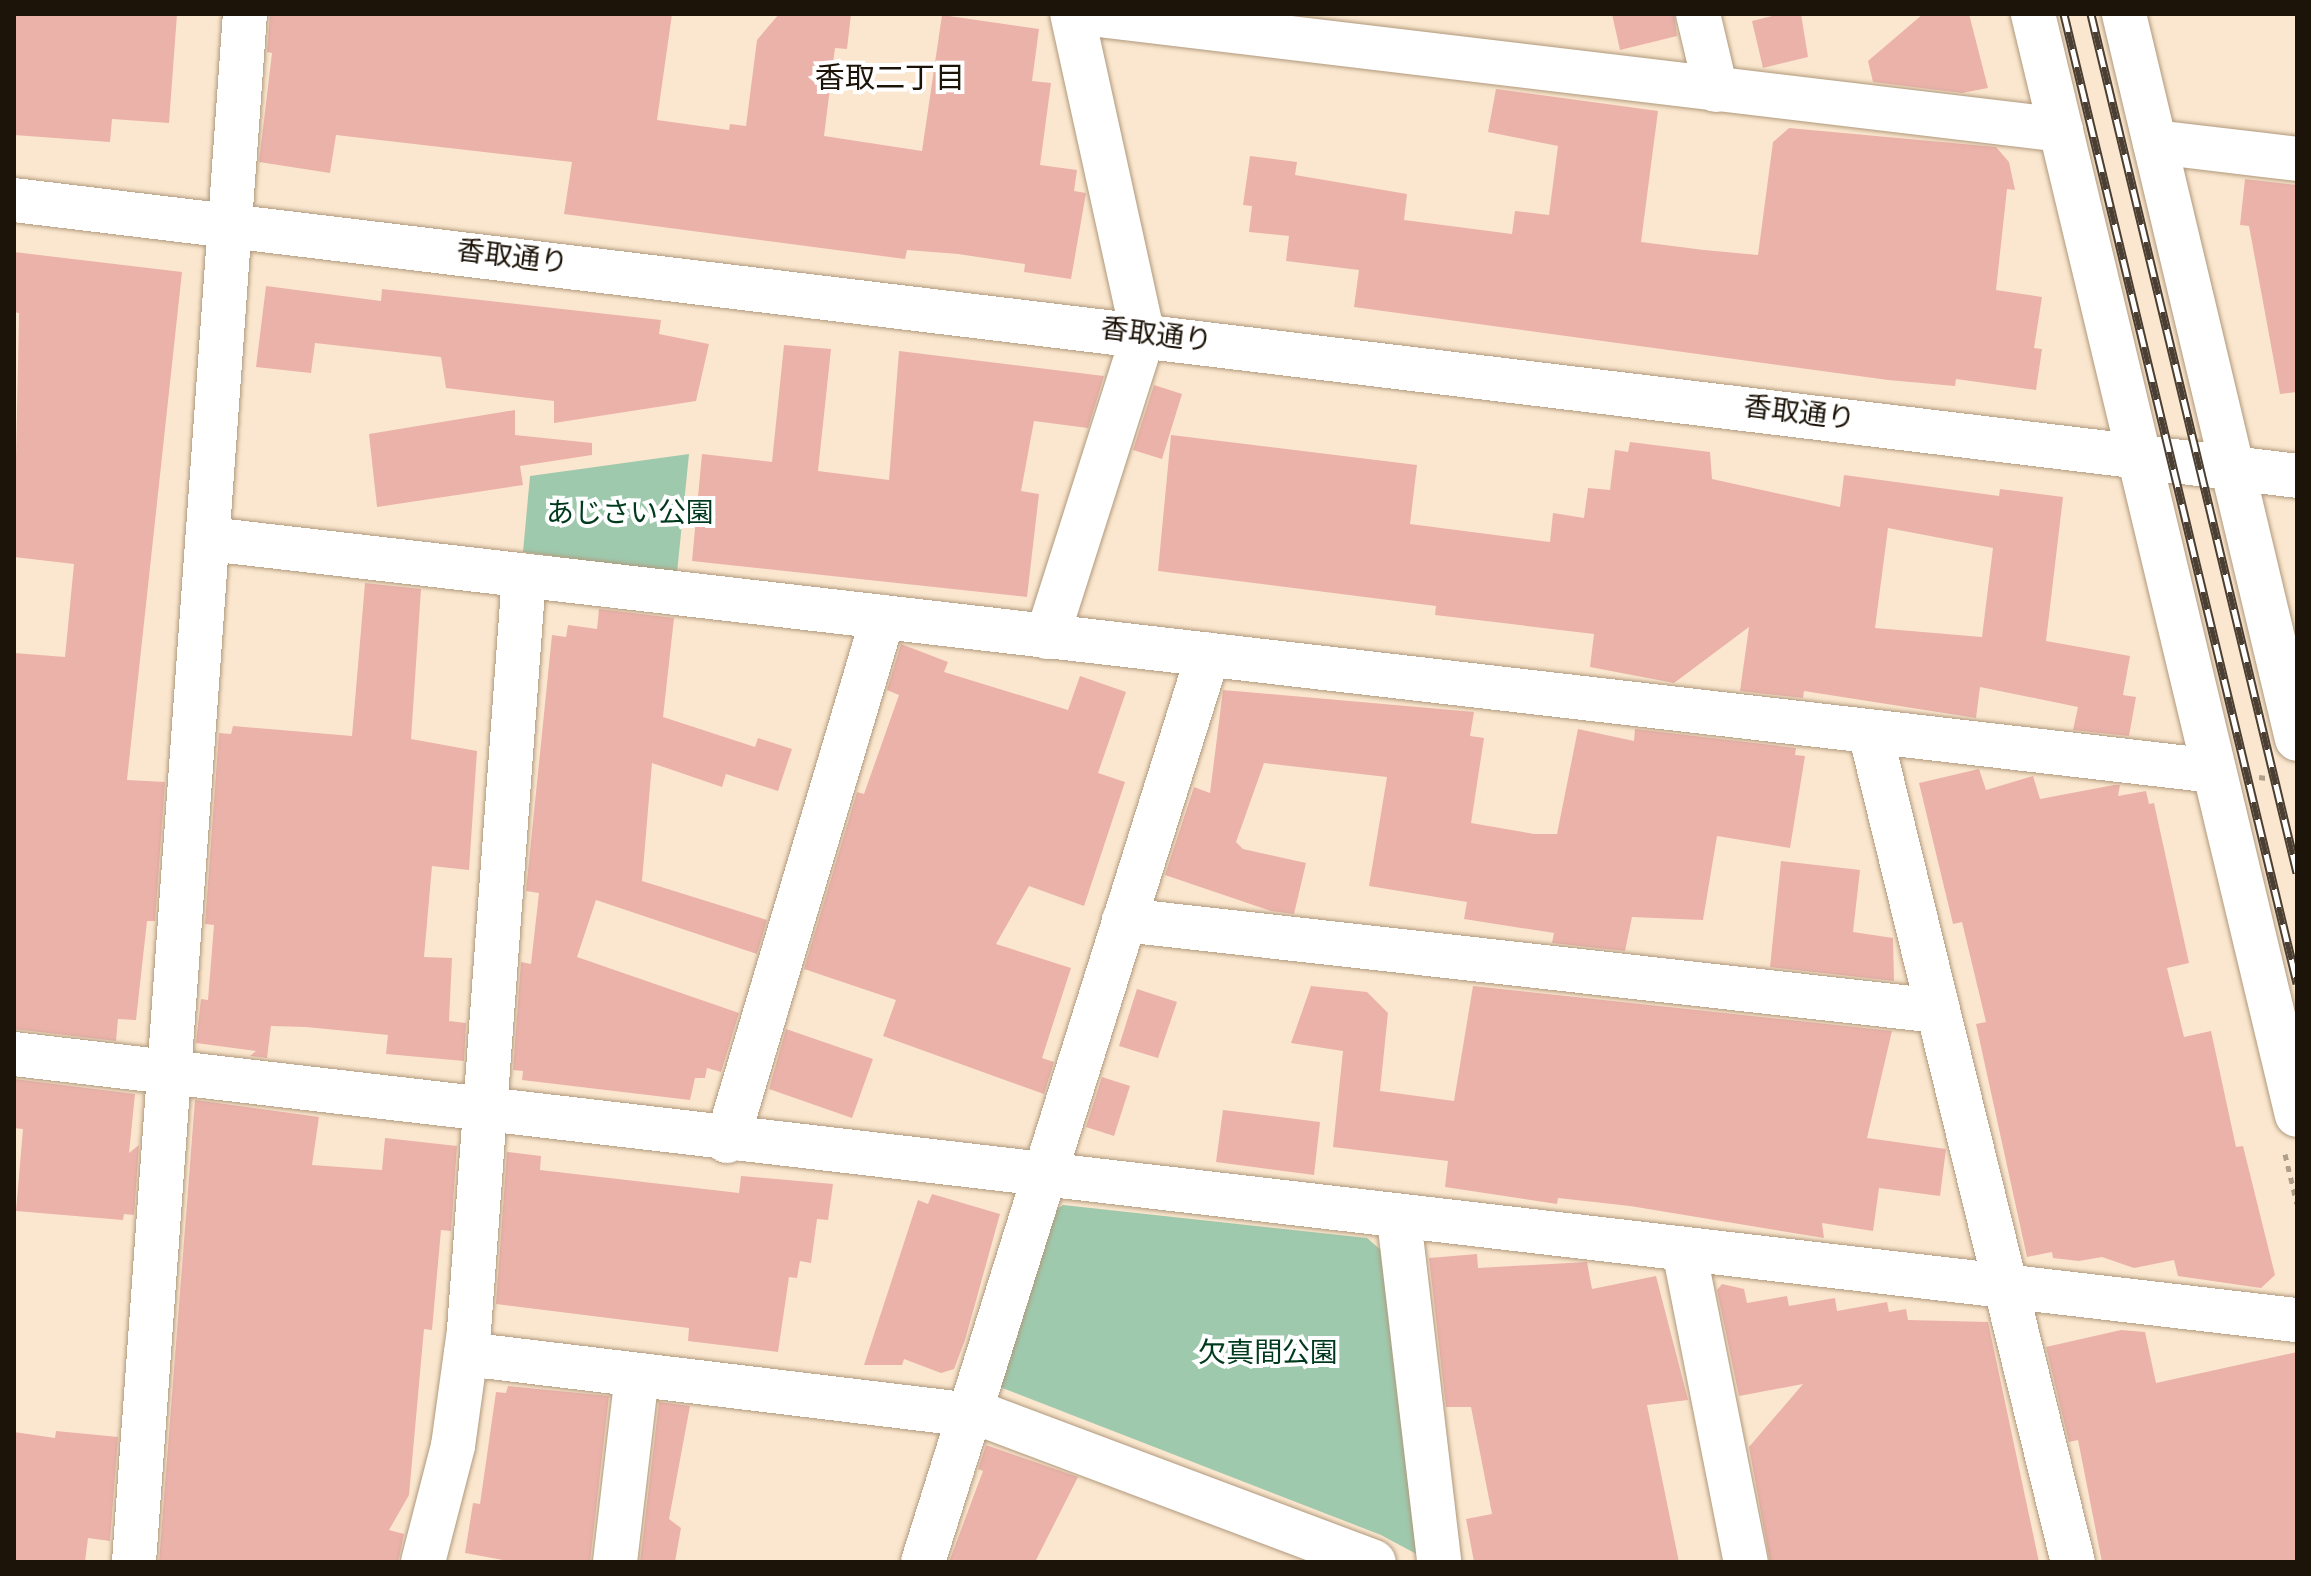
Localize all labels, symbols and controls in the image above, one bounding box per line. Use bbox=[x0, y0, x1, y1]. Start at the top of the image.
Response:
district label: 香取二丁目 bbox=[815, 63, 965, 99]
street label: 香取通り bbox=[454, 236, 570, 282]
street label: 香取通り bbox=[1098, 314, 1214, 360]
street label: 香取通り bbox=[1741, 392, 1857, 438]
park label: あじさい公園 bbox=[546, 498, 714, 532]
park label: 欠真間公園 bbox=[1198, 1338, 1338, 1372]

